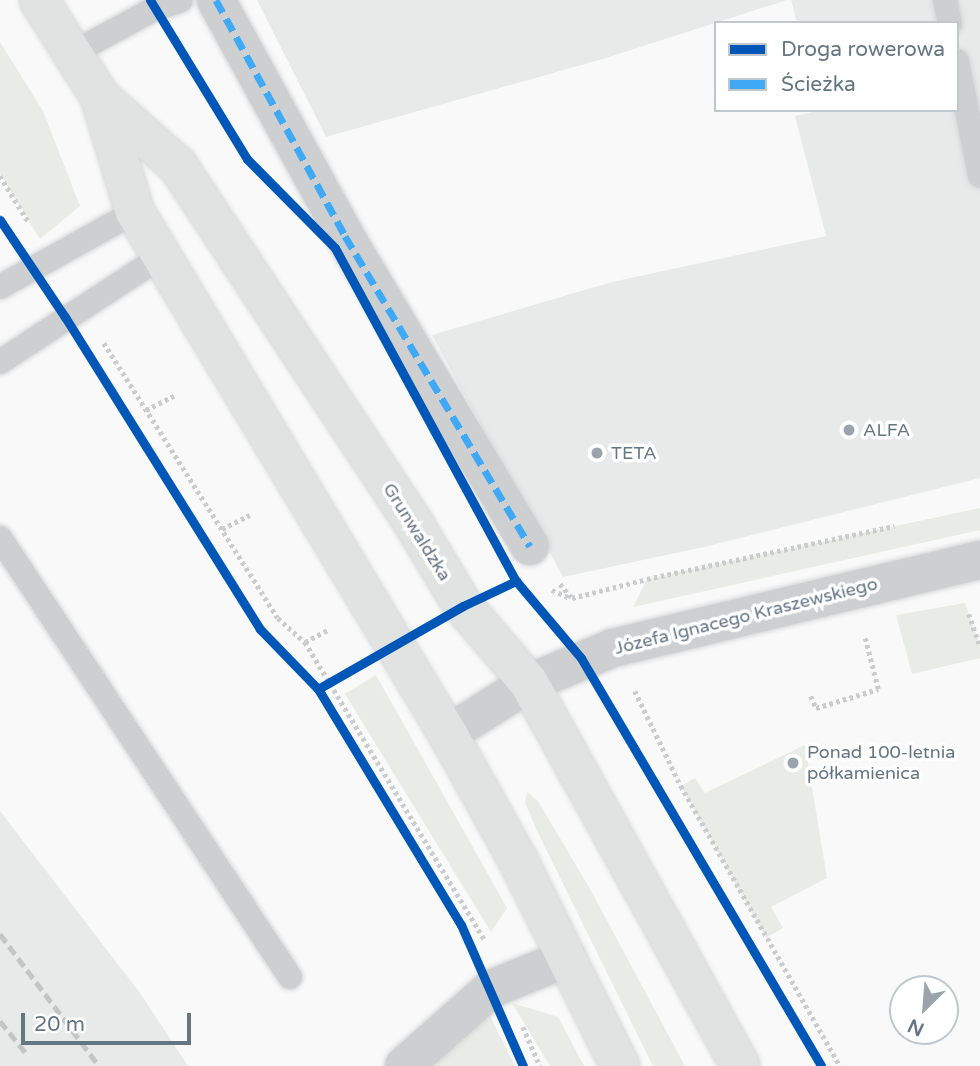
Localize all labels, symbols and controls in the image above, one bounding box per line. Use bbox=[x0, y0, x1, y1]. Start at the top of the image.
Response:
legend bbox=[714, 21, 959, 112]
text: Droga rowerowa bbox=[781, 37, 945, 62]
text: Ścieżka bbox=[781, 72, 856, 97]
place label: ALFA bbox=[863, 419, 910, 441]
marker: ALFA bbox=[841, 422, 857, 438]
place label: TETA bbox=[611, 442, 657, 464]
marker: TETA bbox=[589, 445, 605, 461]
street label: Grunwaldzka bbox=[378, 479, 456, 585]
street label: Józefa Ignacego Kraszewskiego bbox=[612, 573, 880, 659]
place label: Ponad 100-letnia półkamienica bbox=[807, 742, 955, 784]
marker: Ponad 100-letnia półkamienica bbox=[785, 755, 801, 771]
north arrow bbox=[889, 975, 959, 1045]
scale bar bbox=[24, 1000, 194, 1044]
text: 20 m bbox=[34, 1012, 85, 1037]
text: N bbox=[904, 1014, 928, 1040]

